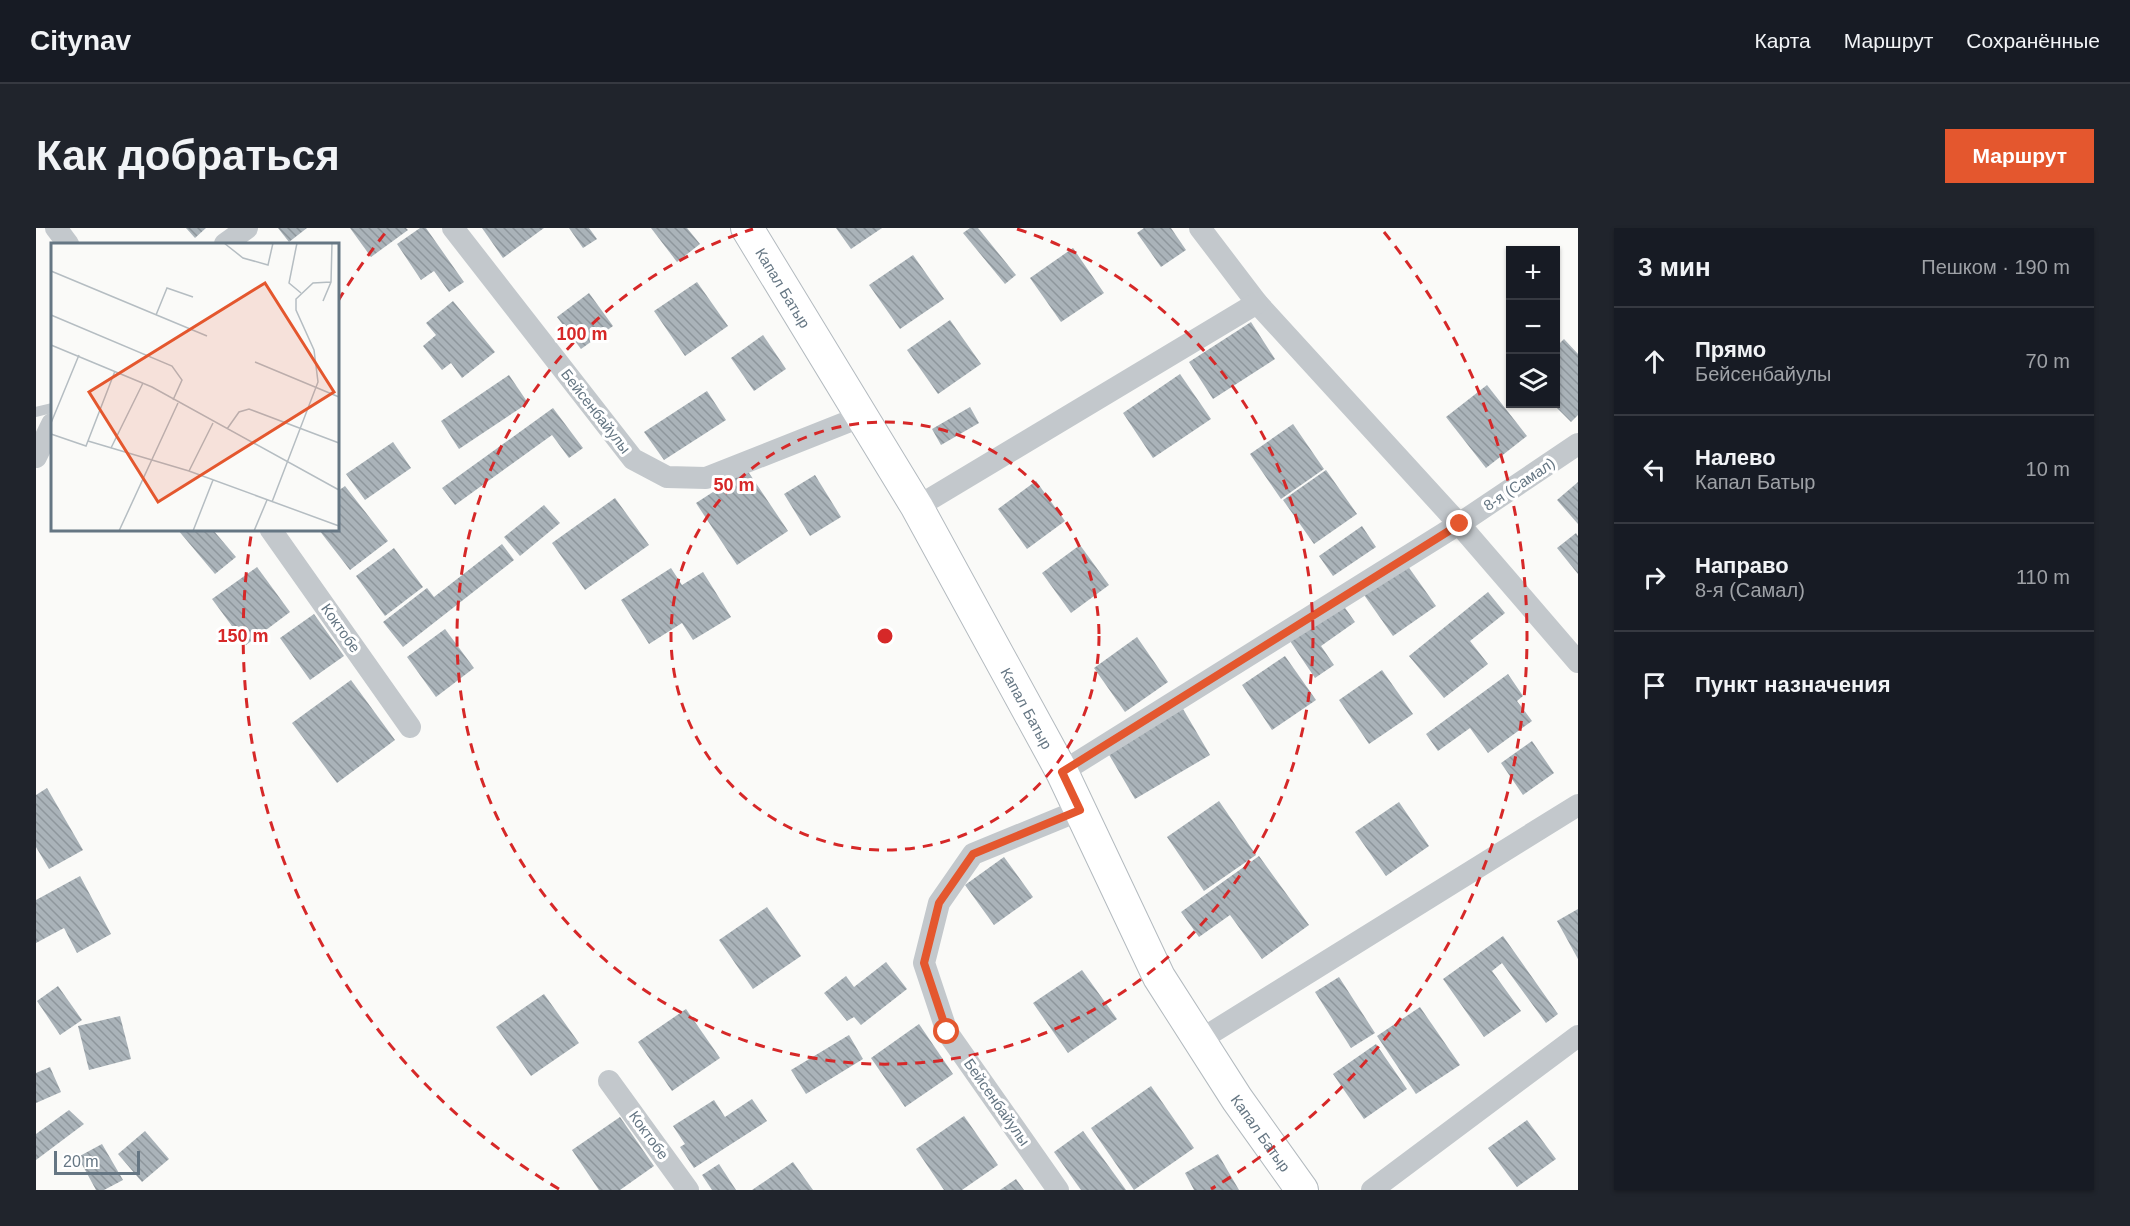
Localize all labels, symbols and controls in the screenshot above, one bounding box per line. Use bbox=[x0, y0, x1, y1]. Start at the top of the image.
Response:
text: Citynav bbox=[30, 25, 131, 56]
text: Карта bbox=[1755, 29, 1811, 52]
text: Маршрут bbox=[1844, 29, 1933, 52]
text: Сохранённые bbox=[1966, 29, 2100, 52]
button: Маршрут bbox=[1945, 129, 2094, 183]
text: Как добраться bbox=[36, 132, 340, 179]
inset map bbox=[51, 243, 339, 531]
street label: Капал Батыр bbox=[753, 245, 814, 331]
map controls bbox=[1506, 246, 1560, 408]
button: + bbox=[1506, 246, 1560, 300]
text: 3 мин bbox=[1638, 252, 1711, 282]
text: Пешком · 190 m bbox=[1921, 256, 2070, 278]
button: − bbox=[1506, 300, 1560, 354]
text: 100 m bbox=[556, 324, 608, 344]
text: Прямо bbox=[1695, 337, 1766, 362]
icon: ahead bbox=[1638, 345, 1671, 378]
text: 70 m bbox=[2026, 350, 2070, 372]
button: layers bbox=[1506, 354, 1560, 408]
text: Бейсенбайулы bbox=[1695, 363, 1831, 385]
street label: Бейсенбайулы bbox=[558, 365, 634, 457]
text: Налево bbox=[1695, 445, 1776, 470]
icon: left bbox=[1638, 453, 1671, 486]
street label: 8-я (Самал) bbox=[1480, 454, 1558, 514]
text: 10 m bbox=[2026, 458, 2070, 480]
text: Капал Батыр bbox=[1695, 471, 1815, 493]
text: 50 m bbox=[713, 475, 755, 495]
route end bbox=[1446, 510, 1472, 536]
text: Направо bbox=[1695, 553, 1789, 578]
icon: right bbox=[1638, 561, 1671, 594]
text: 110 m bbox=[2016, 566, 2070, 588]
text: 8-я (Самал) bbox=[1695, 579, 1805, 601]
street label: Коктобе bbox=[318, 600, 364, 656]
text: 150 m bbox=[217, 626, 269, 646]
centre of rings bbox=[875, 626, 895, 646]
street label: Капал Батыр bbox=[998, 664, 1056, 752]
icon: arrive bbox=[1638, 669, 1671, 702]
text: Пункт назначения bbox=[1695, 672, 1891, 697]
route start bbox=[933, 1018, 959, 1044]
street label: Бейсенбайулы bbox=[961, 1055, 1033, 1149]
street label: Капал Батыр bbox=[1228, 1091, 1294, 1175]
street label: Коктобе bbox=[626, 1108, 672, 1162]
scale bar bbox=[54, 1148, 140, 1176]
text: 20 m bbox=[63, 1153, 99, 1170]

